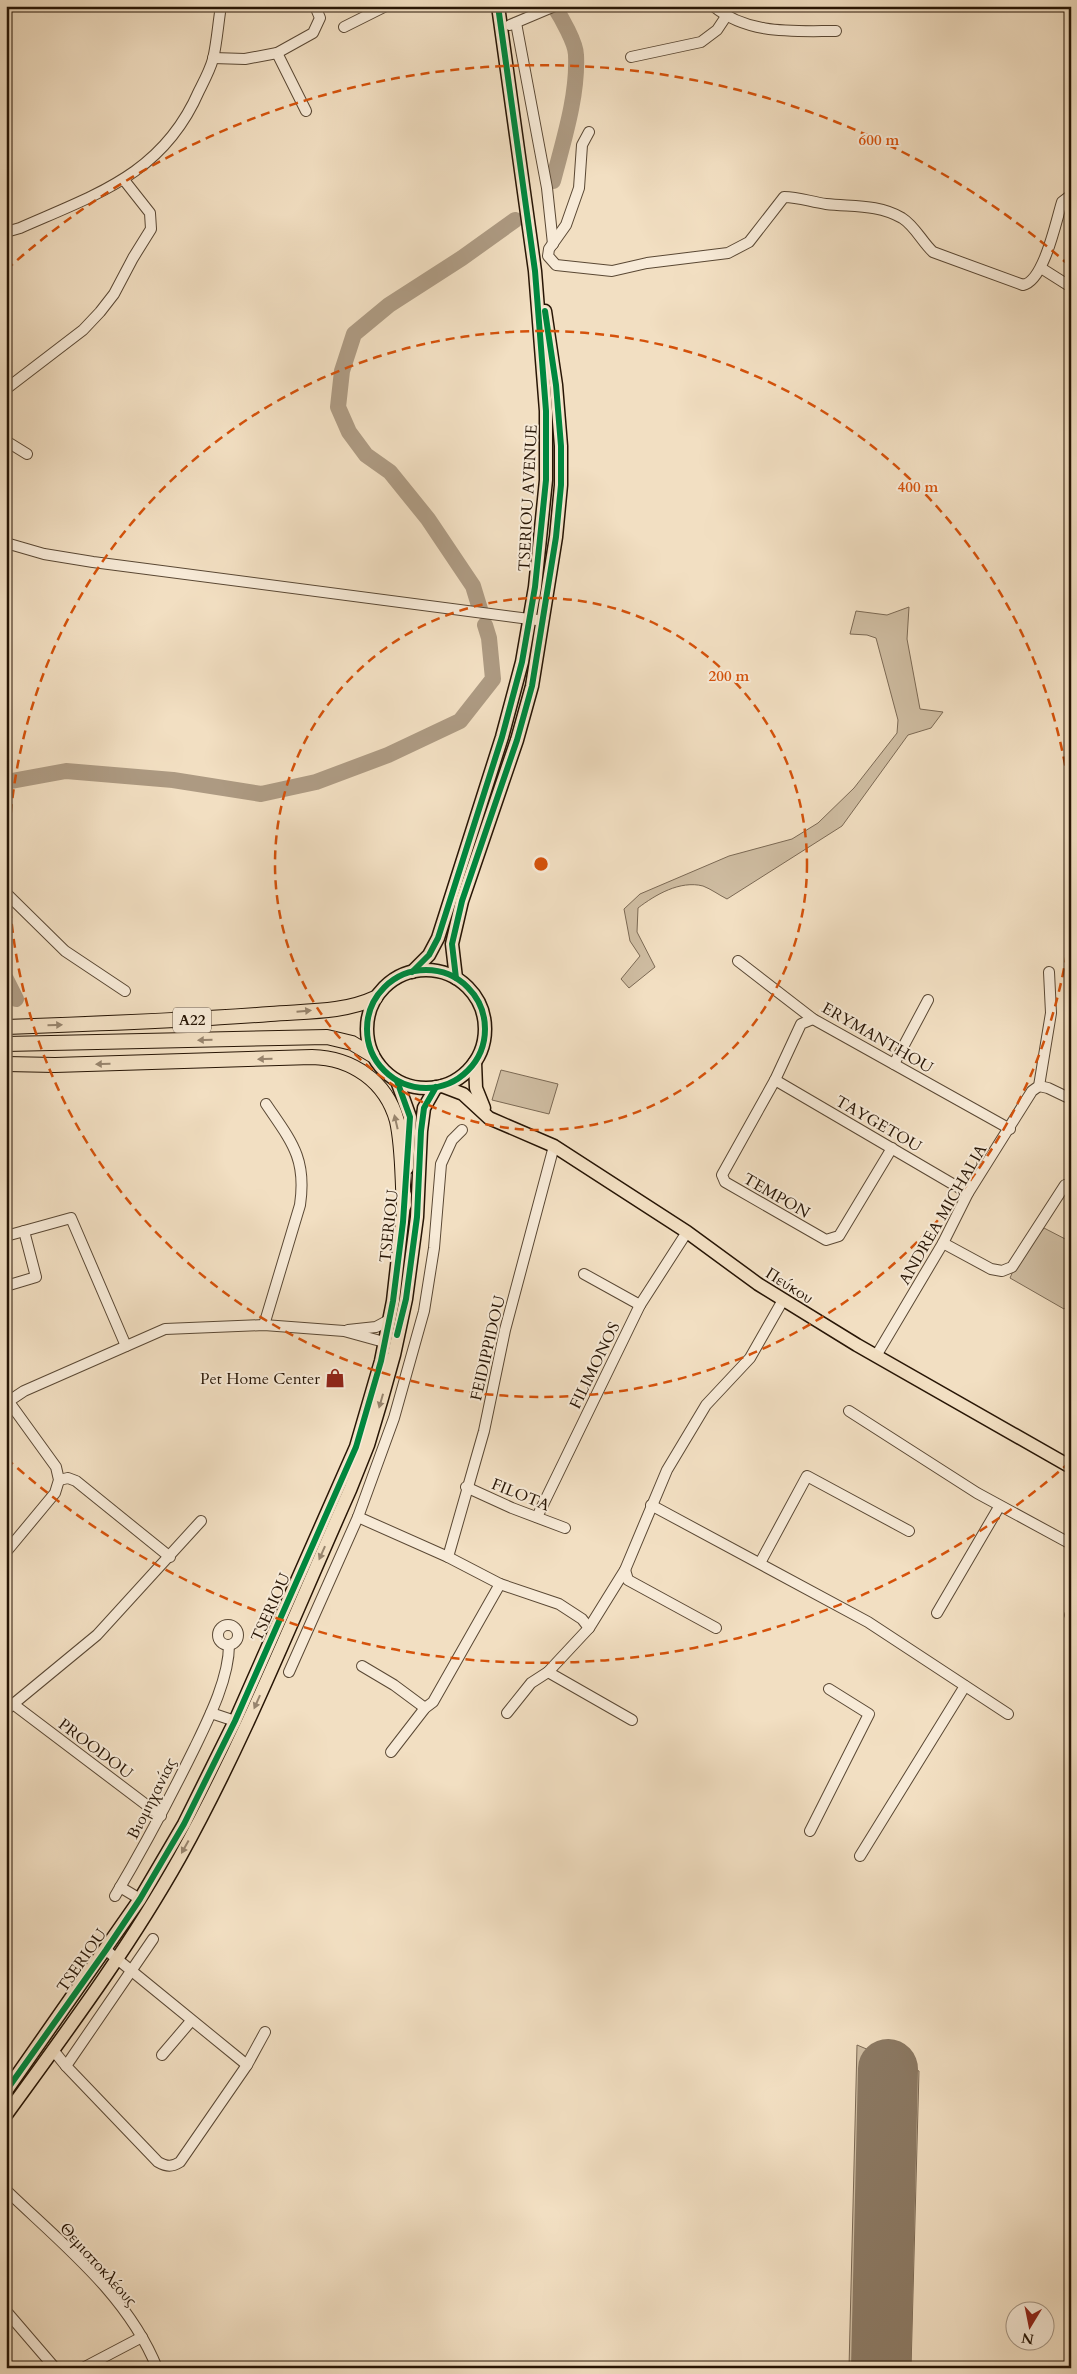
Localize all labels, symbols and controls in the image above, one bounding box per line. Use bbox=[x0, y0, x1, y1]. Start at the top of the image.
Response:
text: 600 m bbox=[859, 130, 900, 150]
street label: TSERIOU AVENUE bbox=[513, 424, 543, 572]
text: 400 m bbox=[898, 477, 939, 497]
text: 200 m bbox=[709, 666, 750, 686]
centre of rings bbox=[532, 855, 550, 873]
street label: ERYMANTHOU bbox=[818, 997, 937, 1079]
one-way arrow bbox=[297, 1007, 313, 1015]
road number: A22 bbox=[173, 1008, 211, 1032]
one-way arrow bbox=[47, 1021, 63, 1029]
one-way arrow bbox=[197, 1036, 213, 1044]
one-way arrow bbox=[257, 1055, 273, 1063]
one-way arrow bbox=[95, 1060, 111, 1068]
street label: TAYGETOU bbox=[831, 1090, 926, 1157]
one-way arrow bbox=[392, 1115, 400, 1130]
street label: ANDREA MICHALIA bbox=[894, 1140, 992, 1289]
street label: TEMPON bbox=[739, 1168, 814, 1224]
street label: TSERIOU bbox=[374, 1189, 404, 1264]
street label: Πεύκου bbox=[761, 1263, 818, 1309]
street label: FEIDIPPIDOU bbox=[465, 1294, 511, 1403]
street label: FILIMONOS bbox=[564, 1318, 625, 1413]
shop icon: Pet Home Center bbox=[324, 1367, 346, 1389]
place label: Pet Home Center bbox=[200, 1368, 320, 1390]
one-way arrow bbox=[376, 1394, 384, 1409]
street label: FILOTA bbox=[488, 1473, 554, 1517]
one-way arrow bbox=[318, 1546, 326, 1560]
street label: TSERIOU bbox=[246, 1570, 296, 1645]
one-way arrow bbox=[253, 1695, 261, 1709]
street label: PROODOU bbox=[54, 1714, 137, 1784]
street label: Βιομηχανίας bbox=[122, 1754, 182, 1843]
one-way arrow bbox=[181, 1840, 189, 1855]
street label: TSERIOU bbox=[52, 1924, 112, 1997]
street label: Θεμιστοκλέους bbox=[55, 2218, 142, 2312]
north arrow bbox=[1004, 2302, 1054, 2352]
text: N bbox=[1020, 2328, 1035, 2349]

